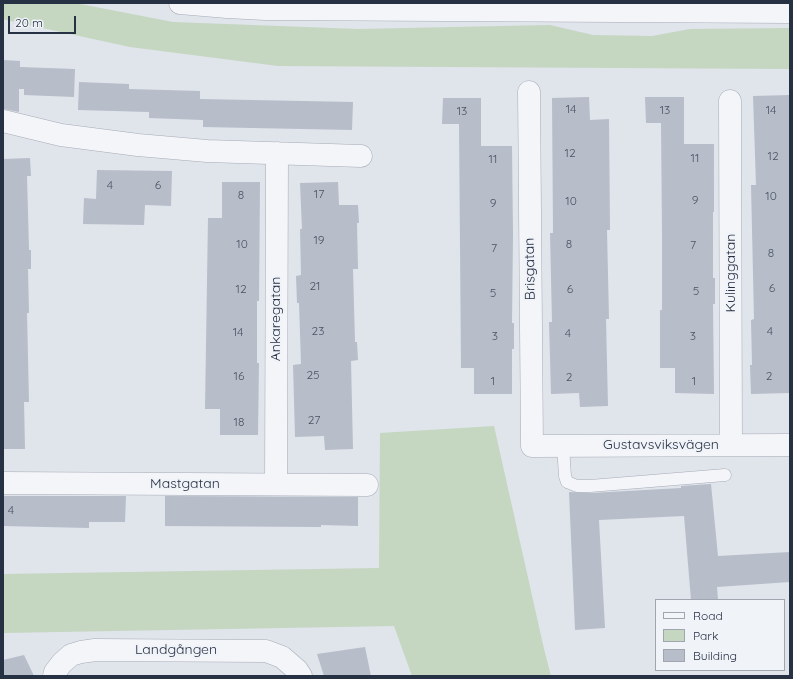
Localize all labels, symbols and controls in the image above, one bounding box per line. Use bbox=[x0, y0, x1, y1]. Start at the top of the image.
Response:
scale bar bbox=[10, 8, 78, 34]
text: 20 m bbox=[15, 15, 43, 30]
house number: 14 bbox=[566, 102, 576, 116]
house number: 13 bbox=[660, 103, 670, 117]
house number: 14 bbox=[766, 103, 776, 117]
house number: 13 bbox=[457, 104, 467, 118]
house number: 12 bbox=[564, 146, 576, 160]
house number: 12 bbox=[767, 149, 779, 163]
house number: 11 bbox=[691, 151, 699, 165]
house number: 11 bbox=[489, 152, 497, 166]
house number: 4 bbox=[107, 178, 113, 192]
house number: 6 bbox=[155, 178, 161, 192]
house number: 17 bbox=[314, 187, 324, 201]
house number: 8 bbox=[238, 188, 244, 202]
house number: 10 bbox=[765, 189, 777, 203]
house number: 9 bbox=[692, 193, 698, 207]
house number: 10 bbox=[565, 194, 577, 208]
house number: 9 bbox=[490, 196, 496, 210]
house number: 19 bbox=[313, 233, 325, 247]
street label: Kulinggatan bbox=[723, 234, 739, 312]
house number: 10 bbox=[236, 237, 248, 251]
house number: 8 bbox=[566, 237, 572, 251]
street label: Brisgatan bbox=[521, 238, 539, 300]
house number: 7 bbox=[690, 238, 696, 252]
house number: 7 bbox=[491, 241, 497, 255]
house number: 8 bbox=[768, 246, 774, 260]
street label: Ankaregatan bbox=[268, 277, 284, 361]
house number: 21 bbox=[309, 279, 321, 293]
house number: 6 bbox=[769, 281, 775, 295]
house number: 12 bbox=[235, 282, 247, 296]
house number: 6 bbox=[567, 282, 573, 296]
house number: 5 bbox=[693, 284, 699, 298]
house number: 5 bbox=[490, 286, 496, 300]
house number: 23 bbox=[312, 324, 324, 338]
house number: 4 bbox=[767, 324, 773, 338]
house number: 14 bbox=[233, 325, 243, 339]
house number: 4 bbox=[565, 326, 571, 340]
house number: 3 bbox=[492, 329, 498, 343]
house number: 3 bbox=[690, 329, 696, 343]
house number: 25 bbox=[306, 368, 320, 382]
house number: 16 bbox=[234, 369, 244, 383]
house number: 2 bbox=[766, 369, 772, 383]
house number: 2 bbox=[566, 370, 572, 384]
house number: 1 bbox=[491, 374, 495, 388]
house number: 1 bbox=[692, 374, 696, 388]
house number: 27 bbox=[308, 413, 320, 427]
house number: 18 bbox=[234, 415, 244, 429]
street label: Gustavsviksvägen bbox=[603, 437, 719, 453]
street label: Mastgatan bbox=[150, 476, 220, 492]
house number: 4 bbox=[8, 503, 14, 517]
legend bbox=[655, 599, 785, 671]
text: Road bbox=[693, 608, 723, 623]
text: Park bbox=[693, 628, 718, 643]
street label: Landgången bbox=[135, 642, 217, 658]
text: Building bbox=[693, 648, 737, 663]

